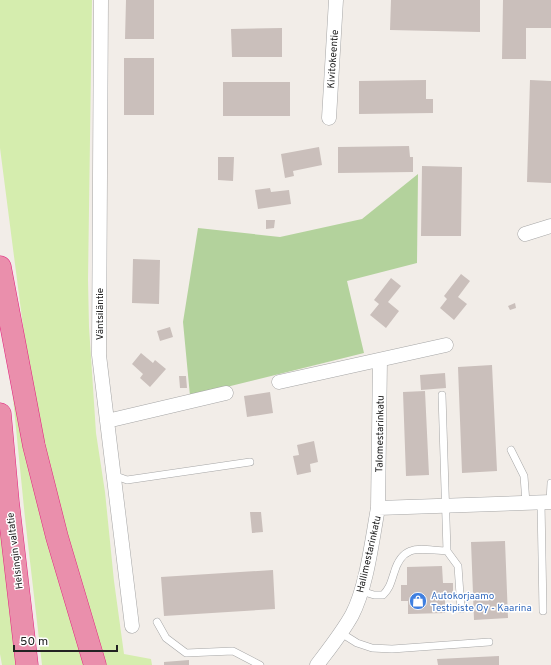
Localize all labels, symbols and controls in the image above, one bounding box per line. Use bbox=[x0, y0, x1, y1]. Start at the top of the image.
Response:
street label: Kivitokeentie bbox=[325, 29, 342, 89]
street label: Väntsiläntie bbox=[94, 288, 107, 340]
street label: Talomestarinkatu bbox=[373, 395, 388, 473]
street label: Helsingin valtatie bbox=[4, 512, 27, 590]
street label: Hallimestarinkatu bbox=[354, 515, 385, 594]
place label: Autokorjaamo Testipiste Oy - Kaarina bbox=[431, 590, 532, 615]
shop icon: Autokorjaamo Testipiste Oy - Kaarina bbox=[408, 591, 428, 611]
scale bar bbox=[14, 627, 117, 653]
text: 50 m bbox=[20, 634, 48, 650]

